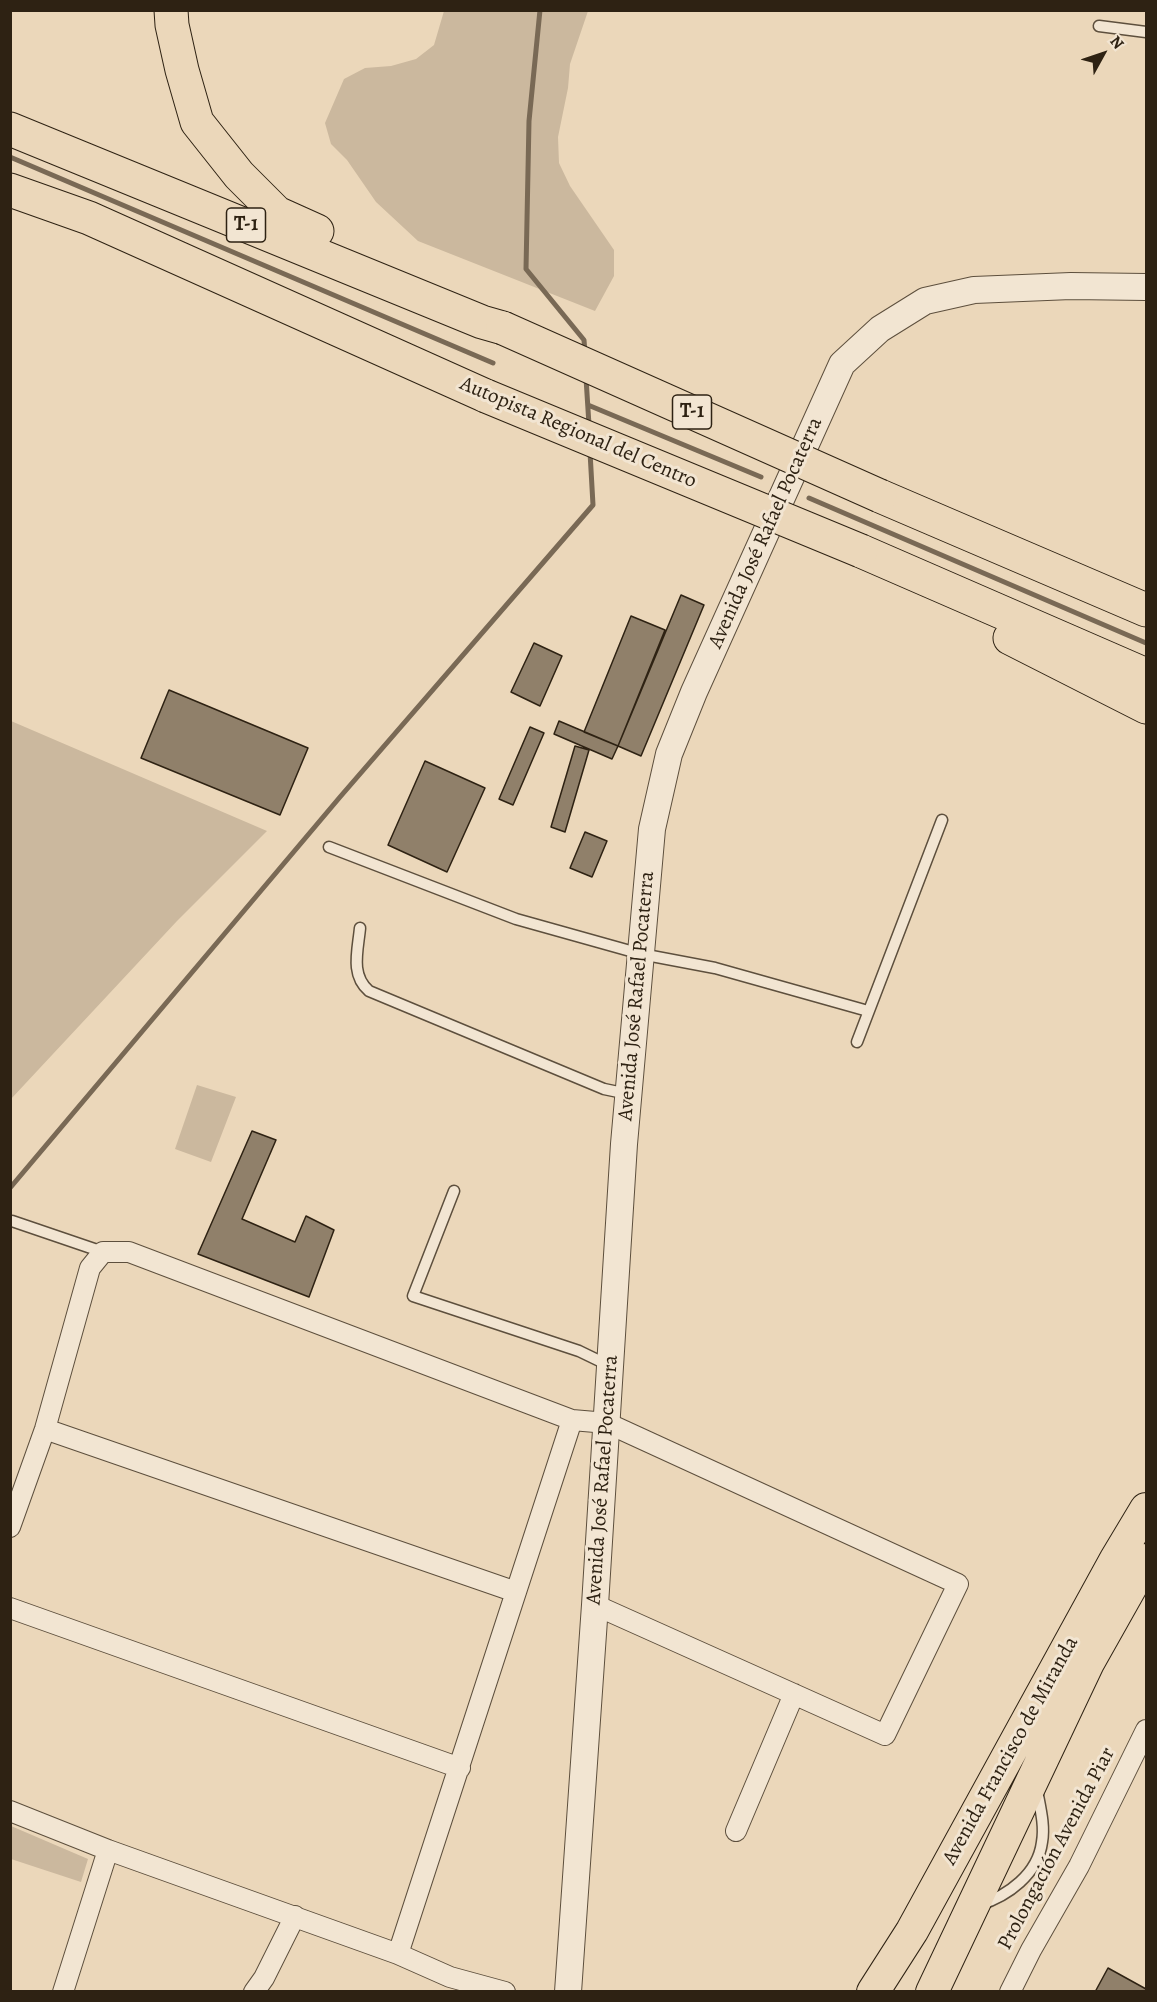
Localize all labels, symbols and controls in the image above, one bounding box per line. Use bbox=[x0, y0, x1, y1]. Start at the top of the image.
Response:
north arrow bbox=[1073, 24, 1133, 84]
text: N bbox=[1105, 31, 1129, 54]
road number: T-1 bbox=[226, 208, 266, 242]
street label: Autopista Regional del Centro bbox=[456, 372, 700, 494]
road number: T-1 bbox=[672, 395, 712, 429]
street label: Avenida José Rafael Pocaterra bbox=[704, 414, 828, 652]
street label: Avenida José Rafael Pocaterra bbox=[614, 870, 660, 1122]
street label: Avenida José Rafael Pocaterra bbox=[582, 1354, 624, 1606]
street label: Avenida Francisco de Miranda bbox=[938, 1632, 1084, 1870]
street label: Prolongación Avenida Piar bbox=[993, 1743, 1121, 1955]

